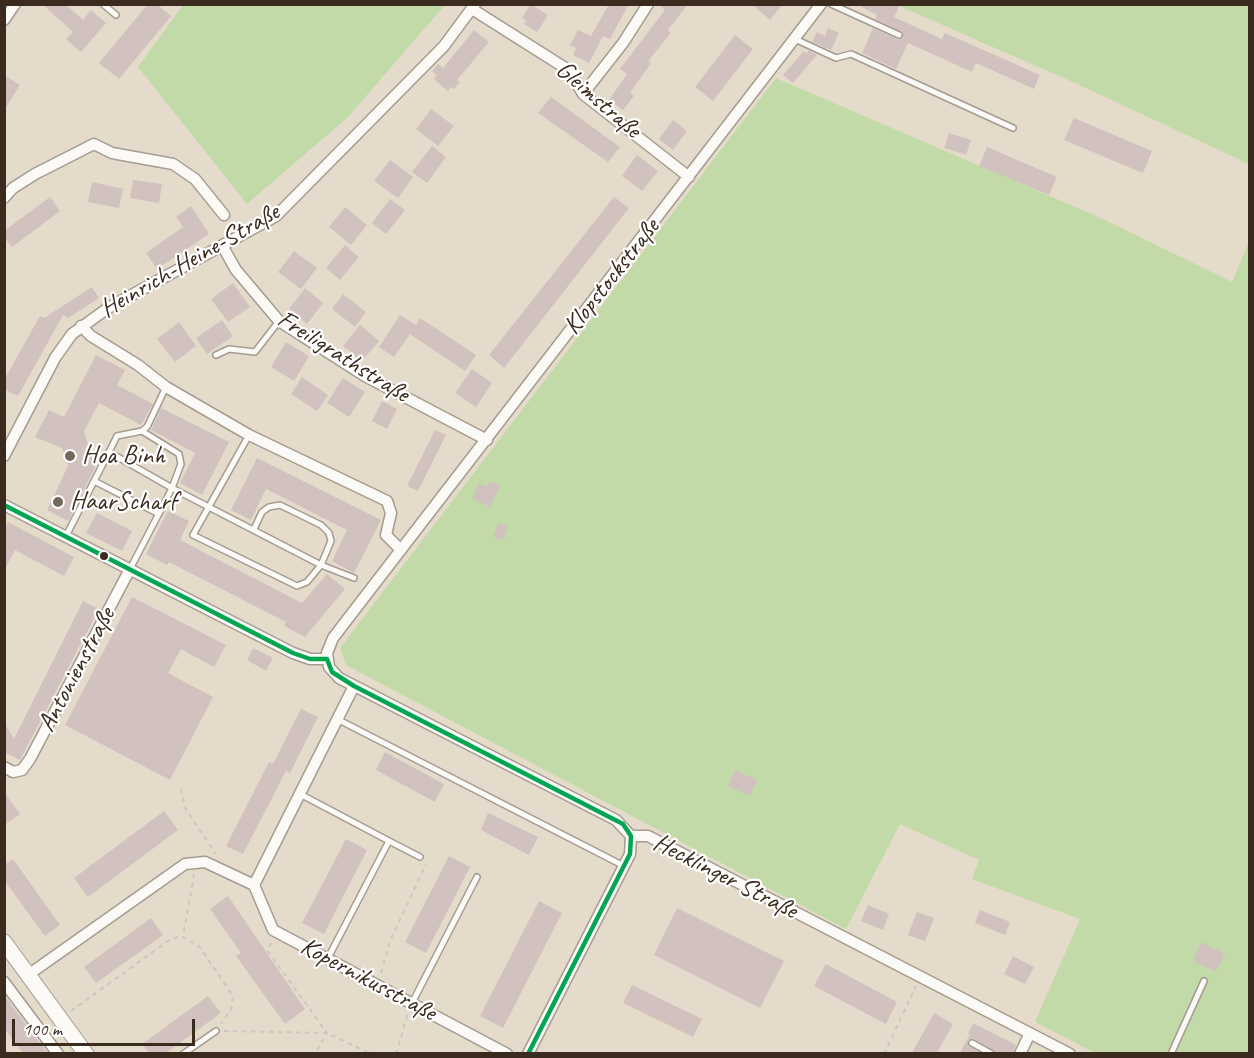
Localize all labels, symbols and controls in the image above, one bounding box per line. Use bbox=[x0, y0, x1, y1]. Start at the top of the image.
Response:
street label: Gleimstraße bbox=[549, 54, 647, 146]
street label: Heinrich-Heine-Straße bbox=[95, 197, 285, 325]
street label: Klopstockstraße bbox=[557, 213, 667, 341]
street label: Freiligrathstraße bbox=[271, 304, 415, 410]
place label: Hoa Binh bbox=[82, 440, 165, 472]
marker: Hoa Binh bbox=[63, 449, 77, 463]
place label: HaarScharf bbox=[70, 486, 177, 518]
marker: HaarScharf bbox=[51, 495, 65, 509]
unlabelled marker bbox=[98, 550, 110, 562]
street label: Antonienstraße bbox=[31, 603, 123, 737]
street label: Hecklinger Straße bbox=[648, 827, 802, 927]
street label: Kopernikusstraße bbox=[295, 931, 441, 1029]
scale bar bbox=[15, 1007, 198, 1045]
text: 100 m bbox=[23, 1018, 62, 1040]

